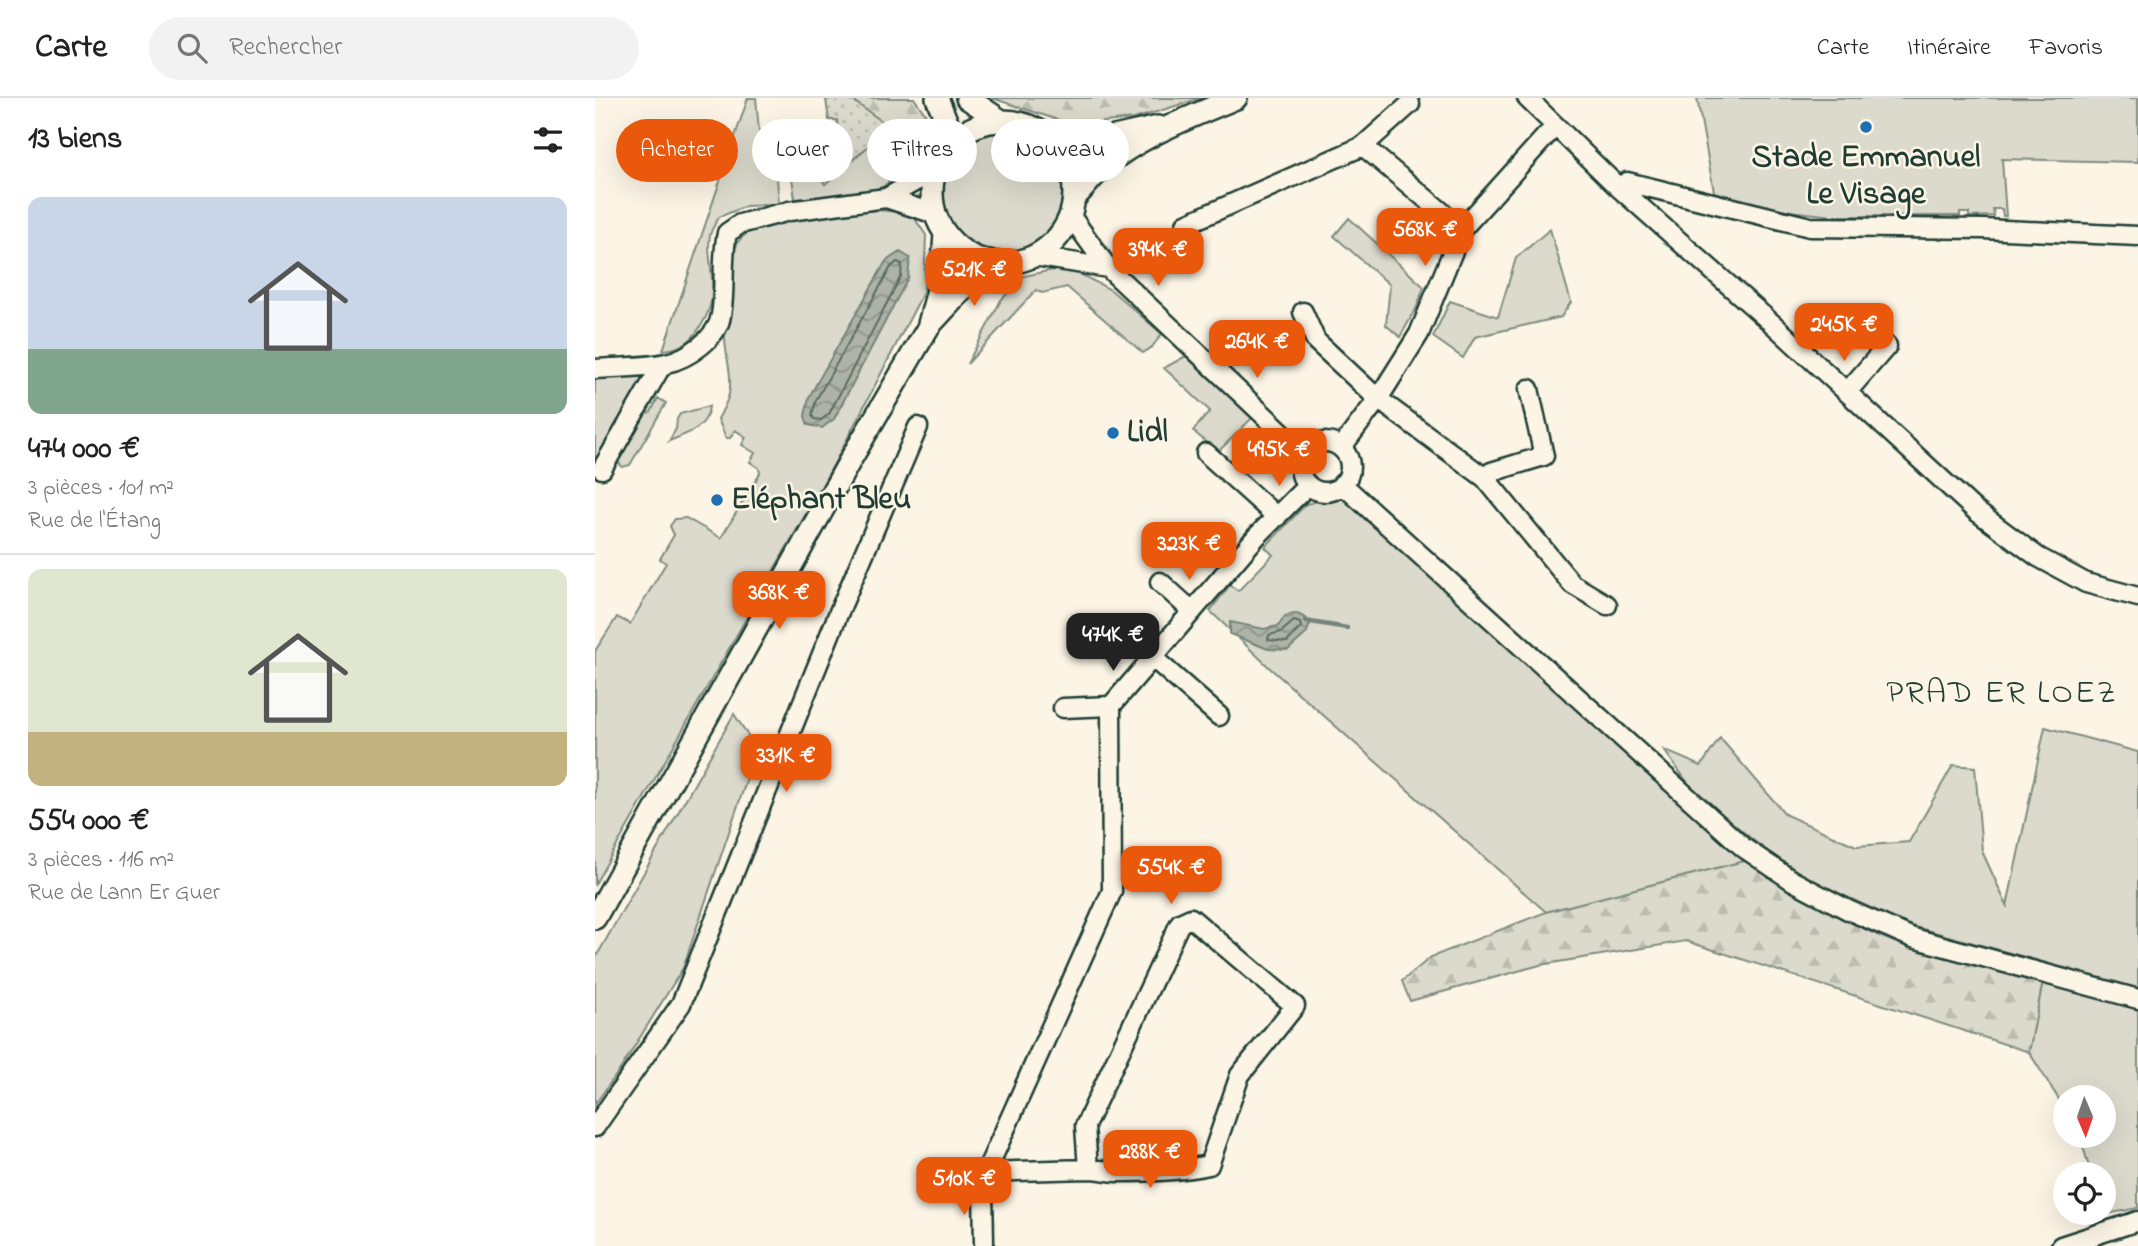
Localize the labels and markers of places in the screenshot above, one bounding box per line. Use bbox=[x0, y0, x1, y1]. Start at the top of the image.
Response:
marker: Stade Emmanuel Le Visage bbox=[1858, 119, 1874, 135]
place label: Stade Emmanuel Le Visage bbox=[1752, 135, 1980, 220]
pin: 568K € bbox=[1368, 208, 1482, 268]
pin: 394K € bbox=[1101, 228, 1215, 288]
pin: 521K € bbox=[917, 248, 1031, 308]
pin: 245K € bbox=[1787, 303, 1901, 363]
pin: 264K € bbox=[1200, 320, 1314, 380]
place label: Lidl bbox=[1127, 410, 1168, 457]
marker: Lidl bbox=[1105, 425, 1121, 441]
pin: 495K € bbox=[1222, 428, 1336, 488]
place label: Eléphant Bleu bbox=[731, 477, 911, 524]
marker: Eléphant Bleu bbox=[709, 492, 725, 508]
pin: 323K € bbox=[1132, 522, 1246, 582]
pin: 368K € bbox=[722, 572, 836, 631]
pin: 474K € bbox=[1056, 614, 1170, 673]
pin: 331K € bbox=[729, 734, 843, 794]
pin: 554K € bbox=[1114, 846, 1228, 906]
pin: 288K € bbox=[1093, 1130, 1207, 1190]
pin: 510K € bbox=[907, 1158, 1021, 1217]

